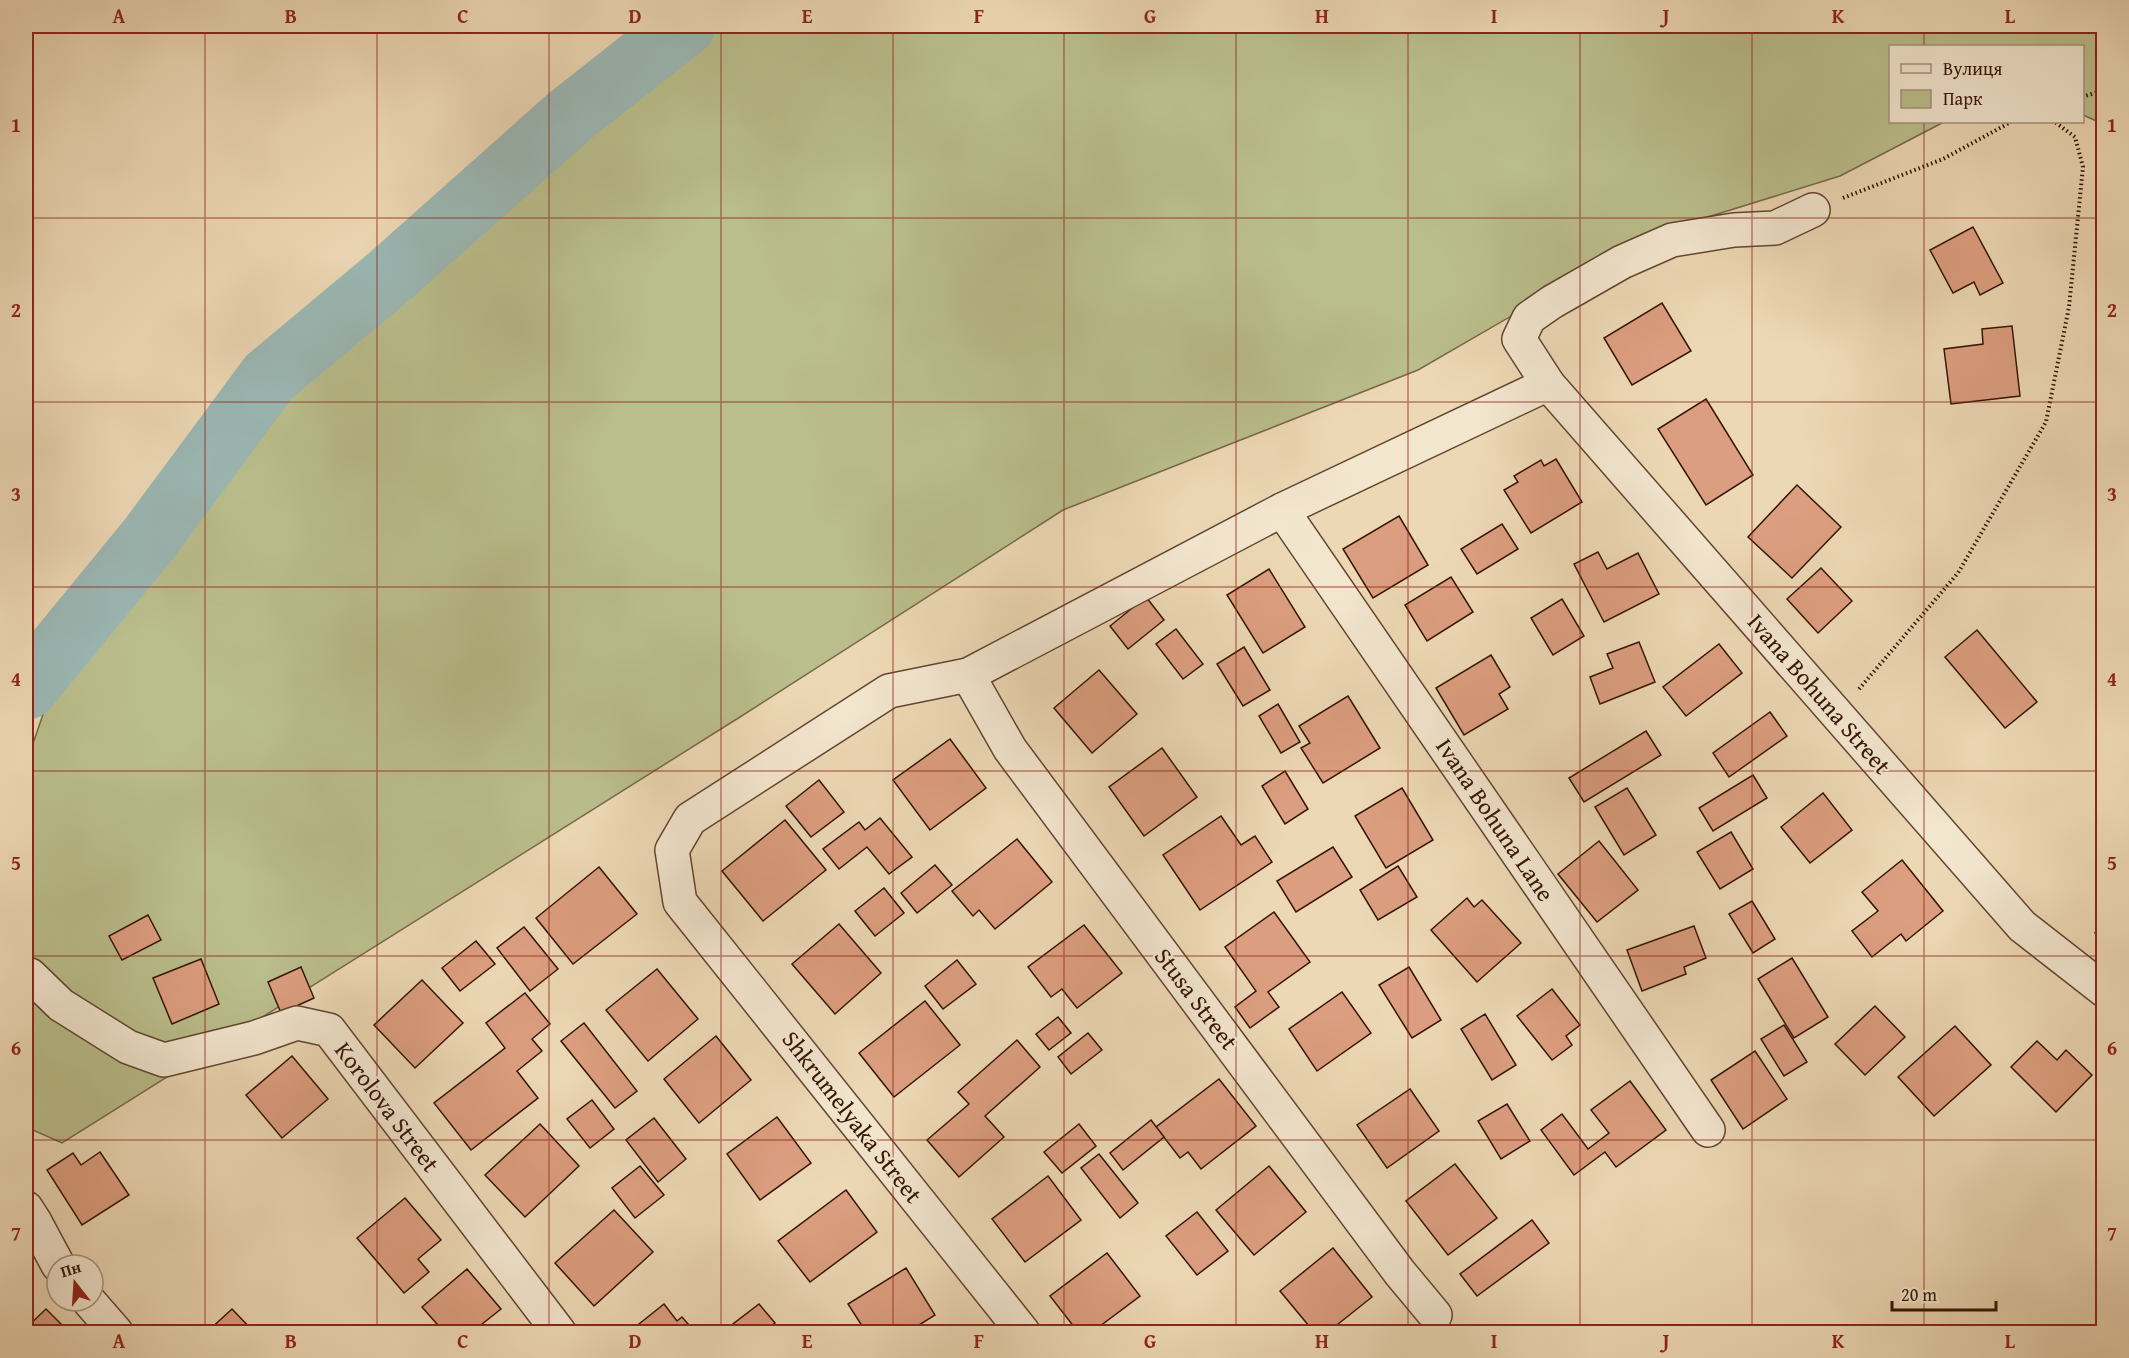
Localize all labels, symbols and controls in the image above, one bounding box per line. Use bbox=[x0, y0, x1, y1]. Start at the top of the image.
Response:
text: A bbox=[113, 1, 126, 30]
text: B bbox=[285, 1, 297, 30]
text: C bbox=[457, 1, 469, 30]
text: D bbox=[628, 1, 642, 30]
text: E bbox=[802, 1, 813, 30]
text: F bbox=[974, 1, 984, 30]
text: G bbox=[1144, 1, 1156, 30]
text: H bbox=[1315, 1, 1329, 30]
text: I bbox=[1491, 1, 1497, 30]
text: J bbox=[1660, 1, 1670, 30]
text: K bbox=[1832, 1, 1845, 30]
text: L bbox=[2005, 1, 2016, 30]
legend bbox=[1889, 45, 2084, 123]
text: Вулиця bbox=[1943, 55, 2002, 82]
text: Парк bbox=[1943, 85, 1983, 112]
text: 1 bbox=[11, 110, 21, 139]
text: 1 bbox=[2107, 110, 2117, 139]
text: 2 bbox=[11, 295, 21, 324]
text: 2 bbox=[2107, 295, 2117, 324]
text: 3 bbox=[11, 479, 21, 508]
text: 3 bbox=[2107, 479, 2117, 508]
street label: Ivana Bohuna Street bbox=[1739, 605, 1900, 782]
text: 4 bbox=[11, 664, 21, 693]
text: 4 bbox=[2107, 664, 2117, 693]
street label: Ivana Bohuna Lane bbox=[1428, 731, 1563, 908]
text: 5 bbox=[11, 848, 21, 877]
text: 5 bbox=[2107, 848, 2117, 877]
street label: Stusa Street bbox=[1146, 940, 1247, 1058]
street label: Shkrumelyaka Street bbox=[774, 1023, 931, 1211]
text: 6 bbox=[11, 1033, 21, 1062]
text: 6 bbox=[2107, 1033, 2117, 1062]
street label: Korolova Street bbox=[327, 1034, 448, 1180]
text: 7 bbox=[11, 1218, 21, 1247]
text: 7 bbox=[2107, 1218, 2117, 1247]
north arrow bbox=[45, 1253, 105, 1313]
text: Пн bbox=[57, 1254, 84, 1283]
scale bar bbox=[1892, 1274, 1996, 1312]
text: 20 m bbox=[1901, 1281, 1937, 1308]
text: A bbox=[113, 1326, 126, 1355]
text: B bbox=[285, 1326, 297, 1355]
text: C bbox=[457, 1326, 469, 1355]
text: D bbox=[628, 1326, 642, 1355]
text: E bbox=[802, 1326, 813, 1355]
text: F bbox=[974, 1326, 984, 1355]
text: G bbox=[1144, 1326, 1156, 1355]
text: H bbox=[1315, 1326, 1329, 1355]
text: I bbox=[1491, 1326, 1497, 1355]
text: J bbox=[1660, 1326, 1670, 1355]
text: K bbox=[1832, 1326, 1845, 1355]
text: L bbox=[2005, 1326, 2016, 1355]

